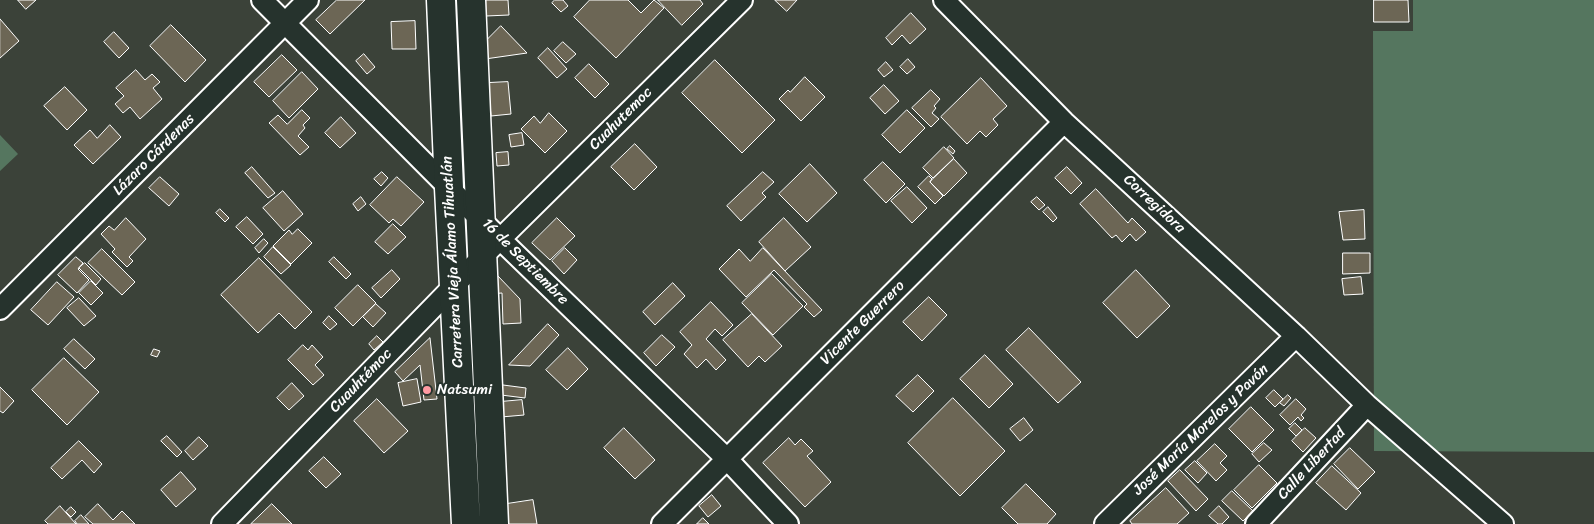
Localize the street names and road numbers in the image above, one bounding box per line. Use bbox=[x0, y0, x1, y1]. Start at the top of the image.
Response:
street label: Cuahutemoc bbox=[586, 84, 656, 154]
street label: Lázaro Cárdenas bbox=[109, 110, 199, 200]
street label: Carretera Vieja Álamo Tihuatlán bbox=[438, 156, 468, 368]
street label: Corregidora bbox=[1119, 171, 1189, 237]
street label: 16 de Septiembre bbox=[478, 215, 572, 309]
street label: Vicente Guerrero bbox=[817, 277, 909, 369]
street label: Cuauhtémoc bbox=[326, 345, 396, 417]
street label: José María Morelos y Pavón bbox=[1130, 361, 1272, 499]
street label: Calle Libertad bbox=[1274, 424, 1350, 504]

